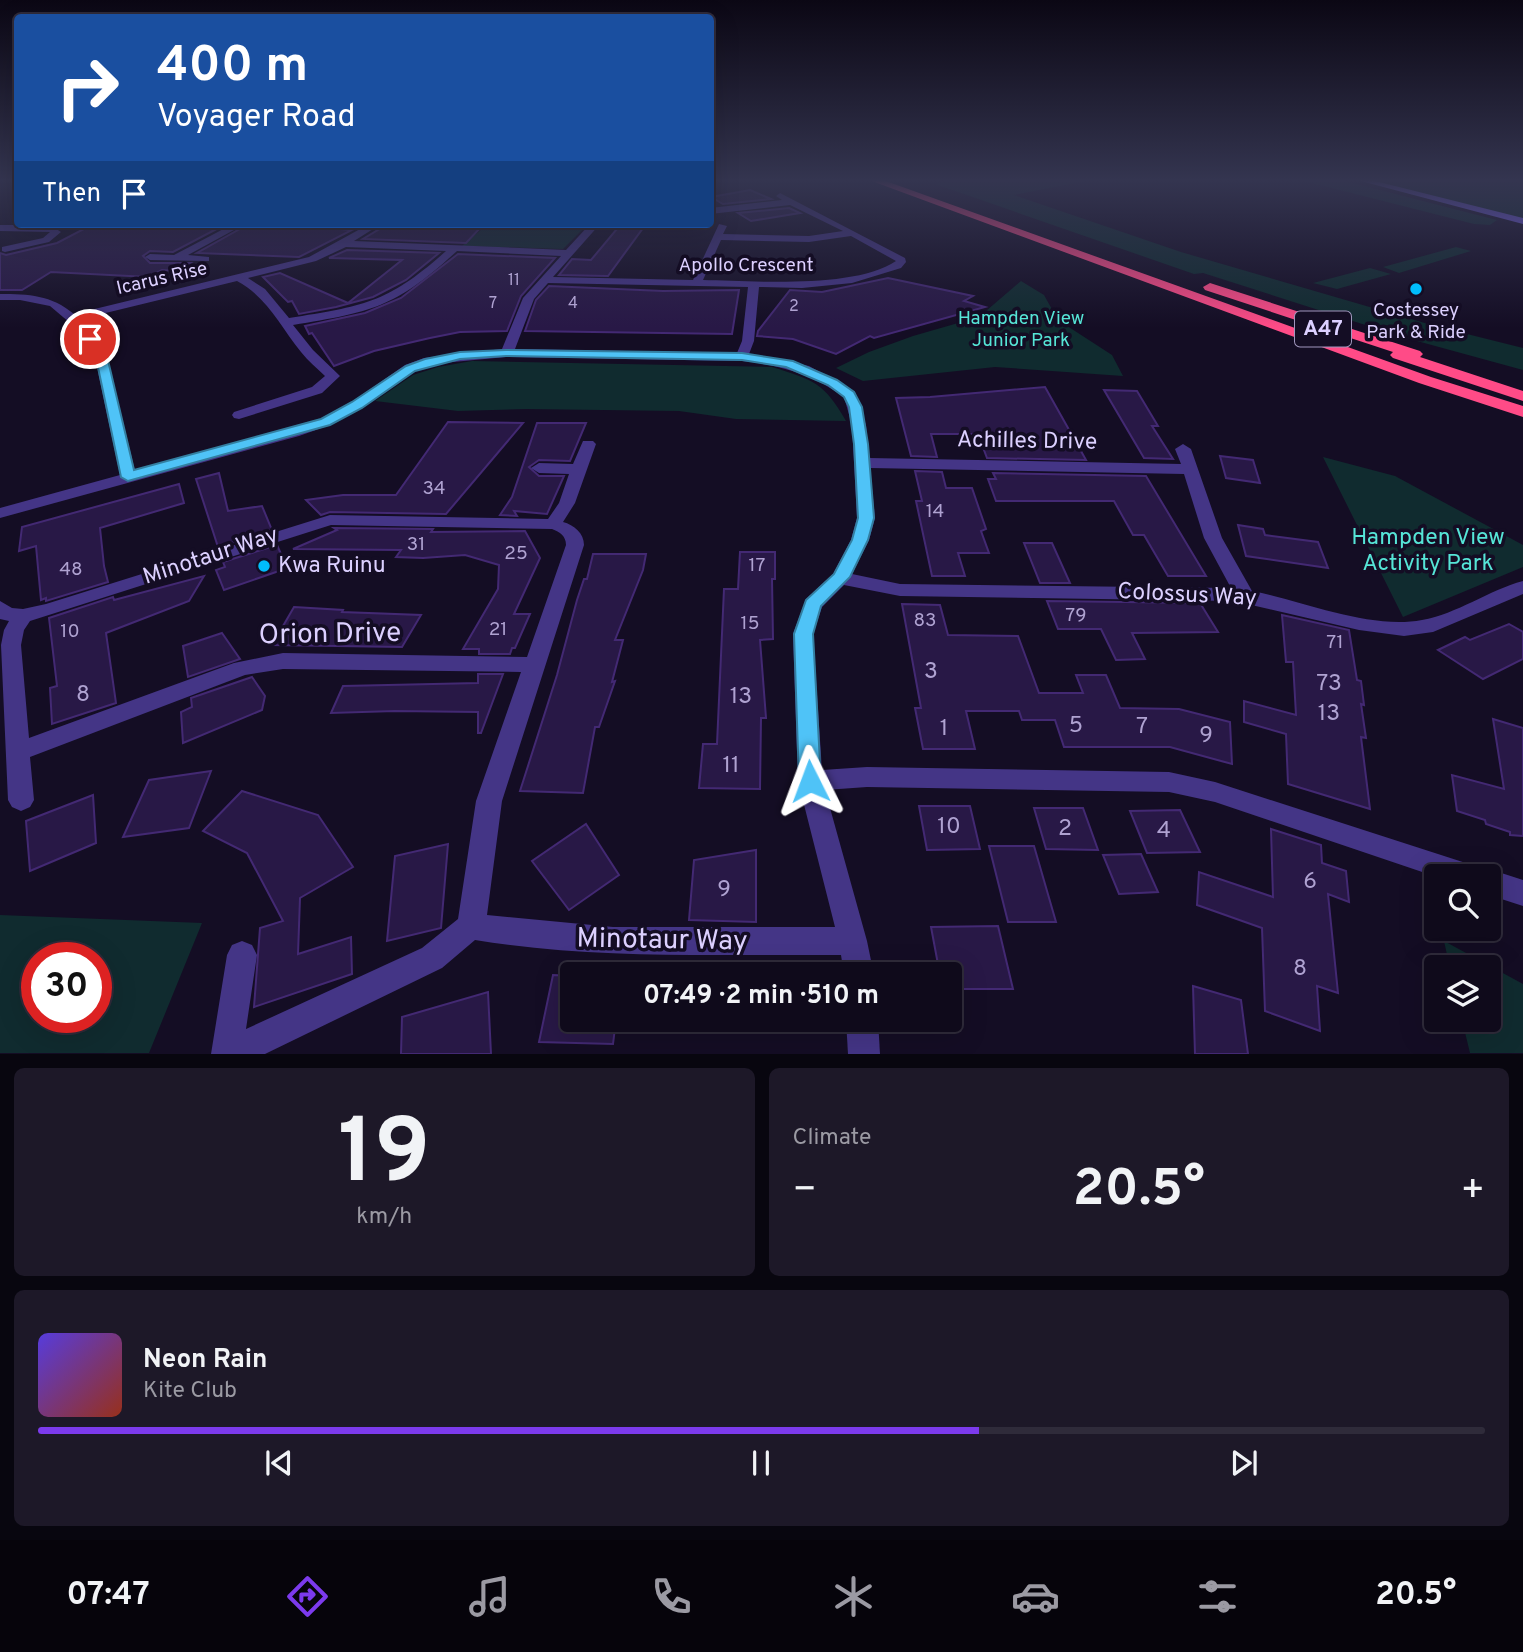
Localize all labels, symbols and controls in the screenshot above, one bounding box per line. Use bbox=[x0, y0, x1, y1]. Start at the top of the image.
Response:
text: 400 m bbox=[157, 37, 308, 99]
icon: right bbox=[42, 42, 133, 133]
text: Voyager Road bbox=[157, 98, 356, 138]
icon: arrive bbox=[115, 175, 153, 213]
text: Then bbox=[42, 178, 101, 211]
street label: Apollo Crescent bbox=[678, 254, 814, 278]
street label: Icarus Rise bbox=[114, 257, 210, 301]
house number: 11 bbox=[508, 271, 520, 291]
marker: Costessey Park & Ride bbox=[1408, 281, 1424, 297]
house number: 7 bbox=[489, 294, 497, 314]
house number: 4 bbox=[568, 294, 578, 314]
house number: 2 bbox=[789, 297, 799, 317]
place label: Costessey Park & Ride bbox=[1366, 299, 1466, 345]
park label: Hampden View Junior Park bbox=[958, 307, 1084, 353]
pin bbox=[60, 309, 120, 369]
road number: A47 bbox=[1295, 312, 1351, 346]
icon: arrive bbox=[71, 320, 109, 358]
street label: Achilles Drive bbox=[956, 426, 1098, 458]
house number: 34 bbox=[422, 477, 446, 501]
house number: 14 bbox=[926, 500, 944, 524]
street label: Minotaur Way bbox=[140, 521, 282, 593]
park label: Hampden View Activity Park bbox=[1351, 524, 1505, 579]
house number: 31 bbox=[407, 533, 425, 557]
house number: 25 bbox=[504, 542, 528, 566]
place label: Kwa Ruinu bbox=[278, 552, 386, 581]
house number: 17 bbox=[749, 554, 766, 578]
house number: 48 bbox=[59, 558, 83, 582]
marker: Kwa Ruinu bbox=[256, 558, 272, 574]
street label: Colossus Way bbox=[1117, 578, 1257, 614]
house number: 79 bbox=[1065, 604, 1087, 628]
house number: 83 bbox=[913, 609, 937, 633]
house number: 15 bbox=[741, 612, 759, 636]
street label: Orion Drive bbox=[258, 616, 402, 654]
house number: 21 bbox=[489, 618, 507, 642]
house number: 10 bbox=[60, 620, 80, 644]
house number: 71 bbox=[1326, 631, 1344, 655]
house number: 3 bbox=[924, 658, 938, 687]
house number: 73 bbox=[1316, 670, 1342, 699]
house number: 8 bbox=[76, 681, 90, 710]
house number: 13 bbox=[730, 683, 752, 712]
house number: 13 bbox=[1318, 700, 1340, 729]
house number: 5 bbox=[1069, 712, 1083, 741]
house number: 7 bbox=[1136, 713, 1148, 742]
house number: 1 bbox=[940, 715, 948, 744]
house number: 9 bbox=[1199, 722, 1213, 751]
position arrow bbox=[773, 744, 847, 818]
house number: 11 bbox=[722, 752, 740, 781]
house number: 10 bbox=[937, 813, 961, 842]
house number: 2 bbox=[1058, 815, 1072, 844]
house number: 4 bbox=[1157, 817, 1171, 846]
map controls bbox=[1424, 864, 1501, 1032]
button: search bbox=[1424, 864, 1501, 941]
house number: 6 bbox=[1303, 868, 1317, 897]
house number: 9 bbox=[717, 876, 731, 905]
street label: Minotaur Way bbox=[576, 922, 748, 960]
speed limit sign: 30 bbox=[21, 942, 112, 1033]
house number: 8 bbox=[1293, 955, 1307, 984]
button: layers bbox=[1424, 955, 1501, 1032]
text: 07:49 · 2 min · 510 m bbox=[643, 980, 879, 1013]
text: 19 bbox=[338, 1100, 430, 1215]
text: Climate bbox=[793, 1124, 871, 1153]
text: 20.5° bbox=[1073, 1158, 1205, 1224]
text: − bbox=[793, 1167, 817, 1216]
text: + bbox=[1460, 1167, 1485, 1216]
text: km/h bbox=[356, 1203, 412, 1232]
text: Neon Rain bbox=[143, 1344, 268, 1377]
text: Kite Club bbox=[143, 1377, 237, 1406]
icon: previous bbox=[260, 1444, 298, 1482]
icon: pause bbox=[742, 1444, 780, 1482]
icon: next bbox=[1225, 1444, 1263, 1482]
icon: directions bbox=[283, 1572, 332, 1621]
icon: music bbox=[465, 1572, 514, 1621]
icon: phone bbox=[647, 1572, 696, 1621]
icon: climate bbox=[829, 1572, 878, 1621]
icon: car bbox=[1011, 1572, 1060, 1621]
icon: filters bbox=[1193, 1572, 1242, 1621]
text: 07:47 bbox=[67, 1576, 150, 1616]
text: 20.5° bbox=[1375, 1576, 1456, 1616]

